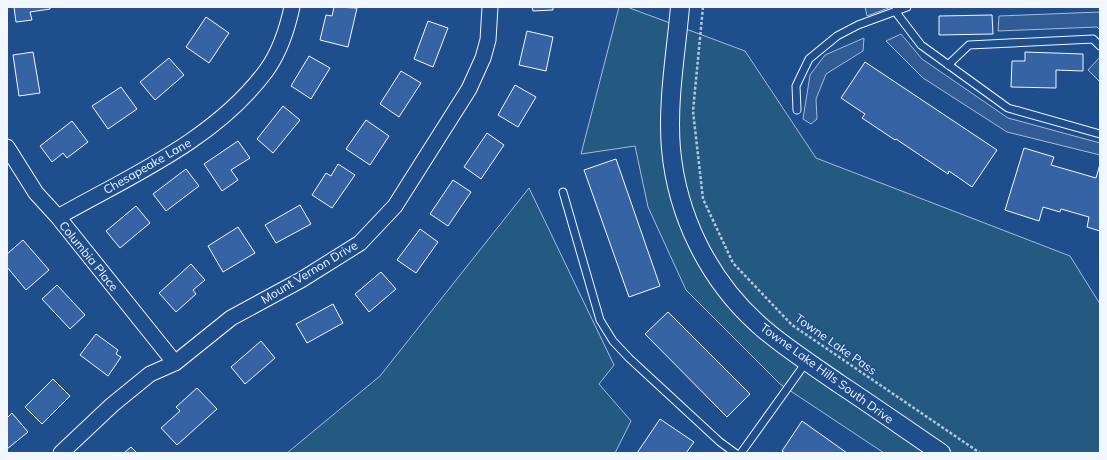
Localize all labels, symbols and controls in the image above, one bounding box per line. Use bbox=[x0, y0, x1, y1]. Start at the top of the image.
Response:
street label: Chesapeake Lane bbox=[100, 135, 194, 197]
street label: Columbia Place bbox=[56, 218, 122, 294]
street label: Mount Vernon Drive bbox=[258, 237, 360, 307]
street label: Towne Lake Pass bbox=[792, 310, 880, 378]
street label: Towne Lake Hills South Drive bbox=[757, 320, 897, 426]

